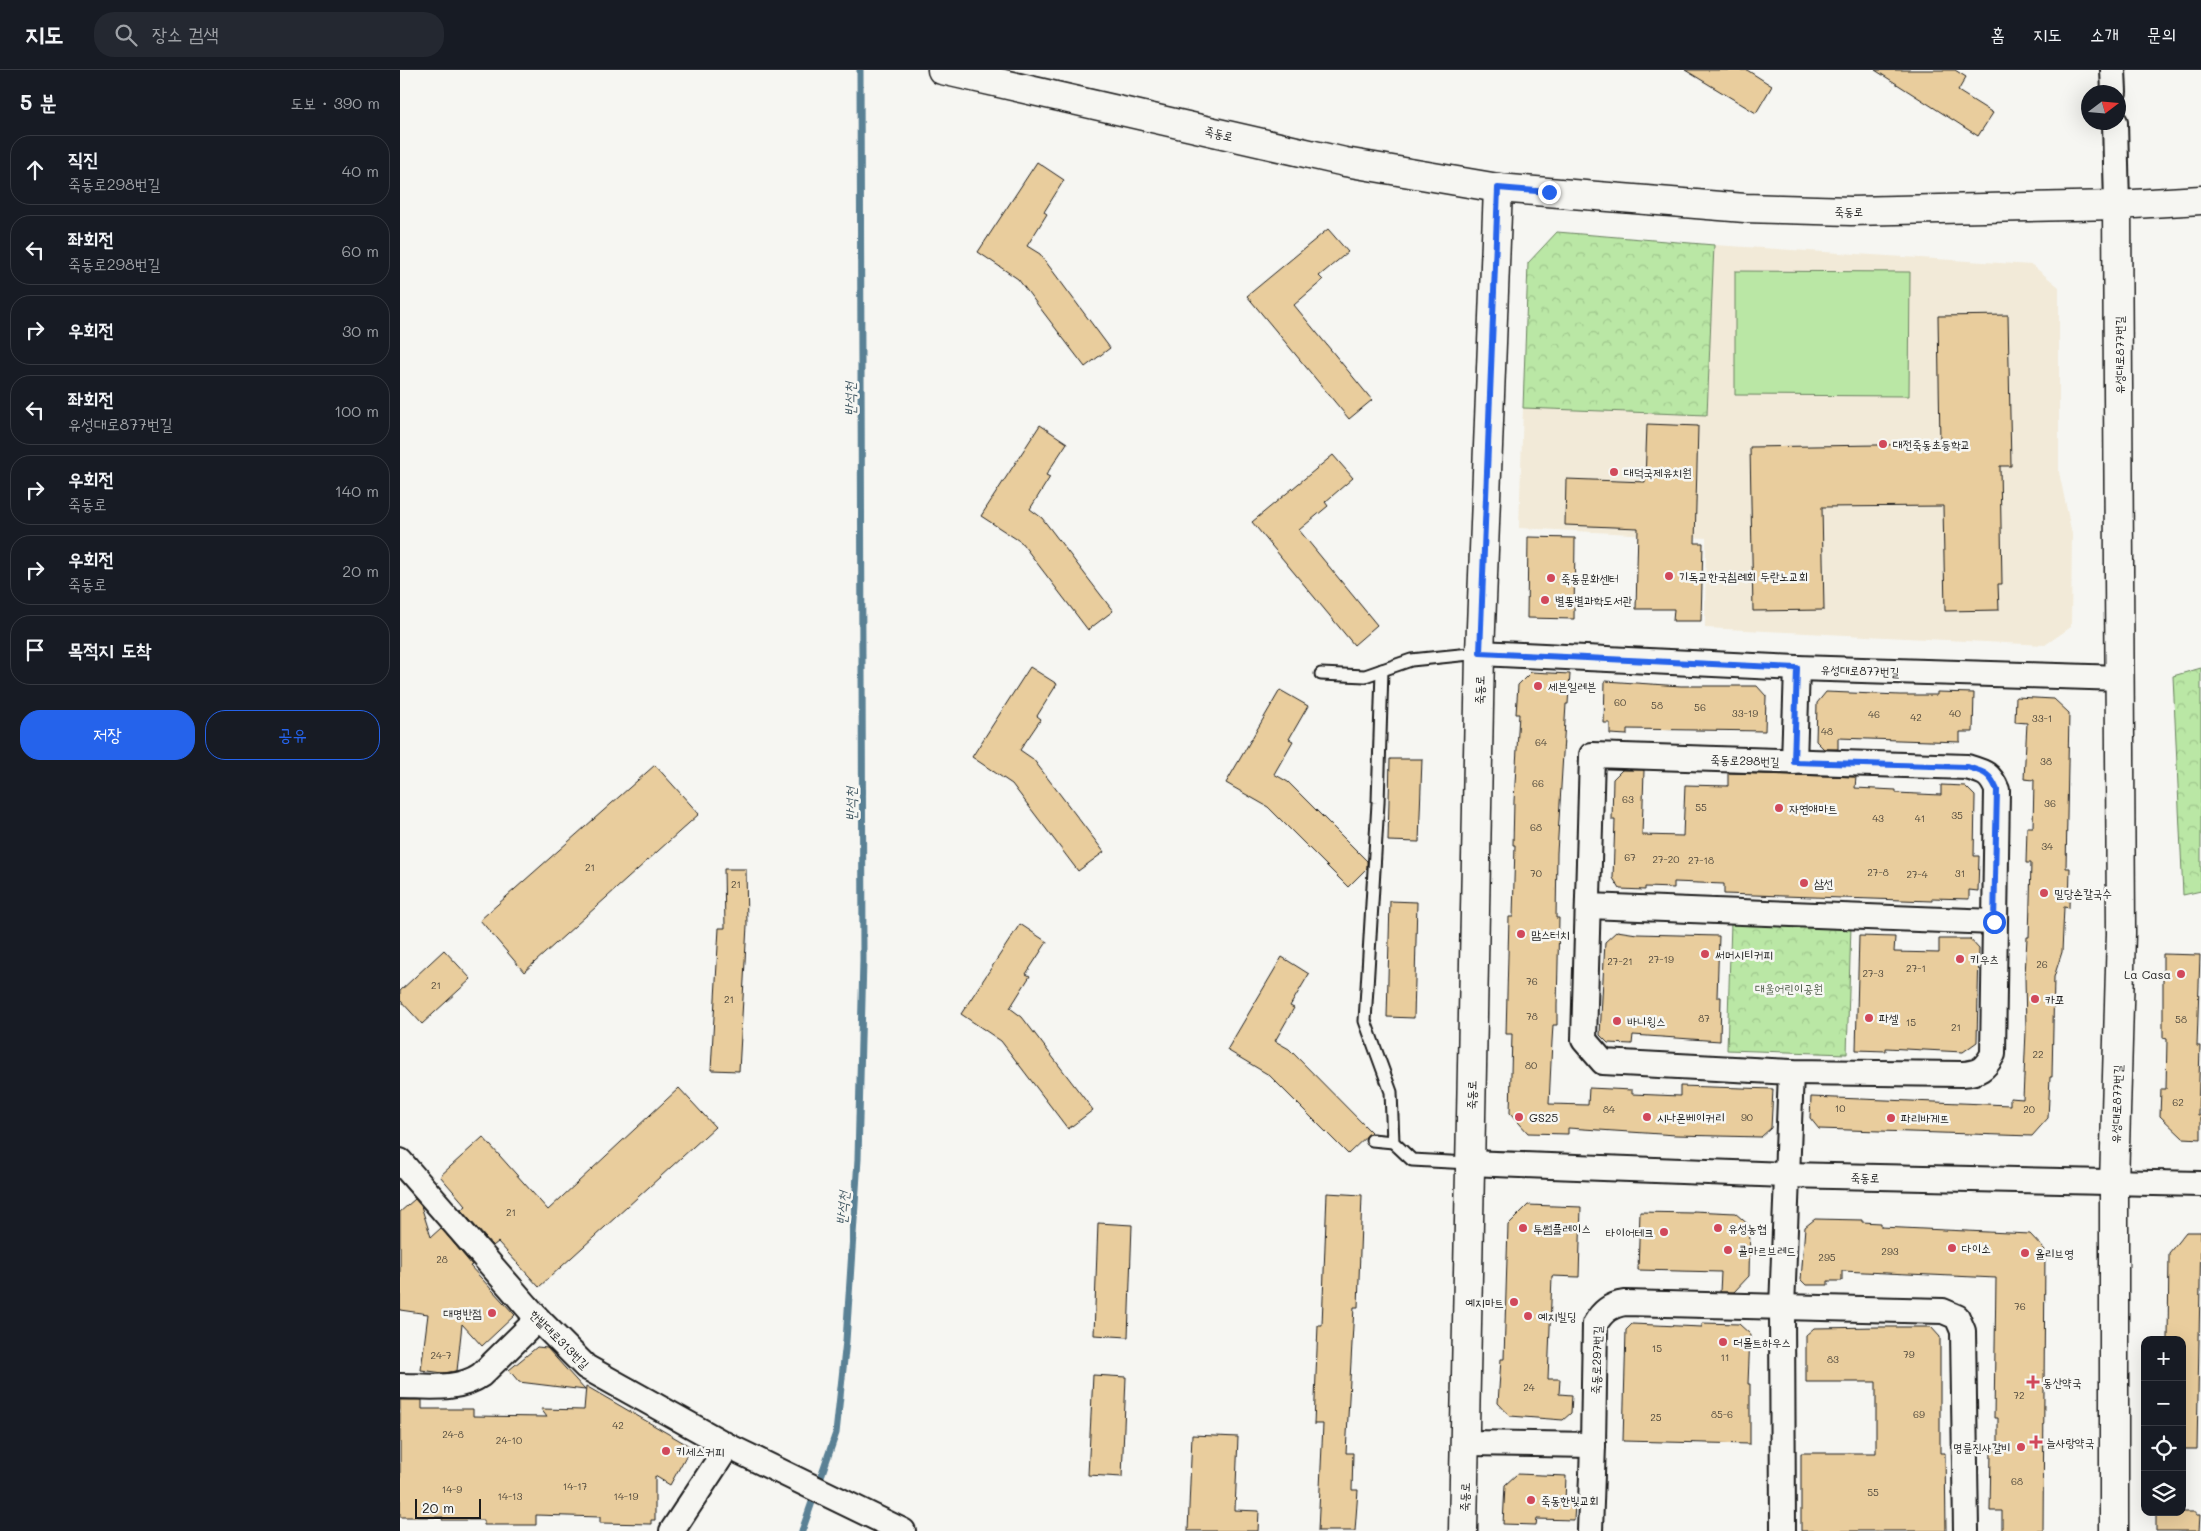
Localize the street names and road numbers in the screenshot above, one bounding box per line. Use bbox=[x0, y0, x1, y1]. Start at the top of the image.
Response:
street label: 죽동로 bbox=[1203, 122, 1235, 144]
street label: 죽동로 bbox=[1835, 203, 1863, 219]
street label: 유성대로877번길 bbox=[2111, 315, 2127, 394]
street label: 유성대로877번길 bbox=[1820, 661, 1900, 679]
street label: 죽동로 bbox=[1471, 675, 1487, 705]
street label: 죽동로298번길 bbox=[1710, 751, 1780, 769]
street label: 유성대로877번길 bbox=[2107, 1064, 2125, 1144]
street label: 죽동로 bbox=[1463, 1080, 1479, 1110]
street label: 죽동로 bbox=[1850, 1169, 1880, 1185]
street label: 한밭대로313번길 bbox=[527, 1306, 593, 1372]
street label: 죽동로297번길 bbox=[1587, 1325, 1605, 1395]
street label: 죽동로 bbox=[1455, 1482, 1473, 1512]

